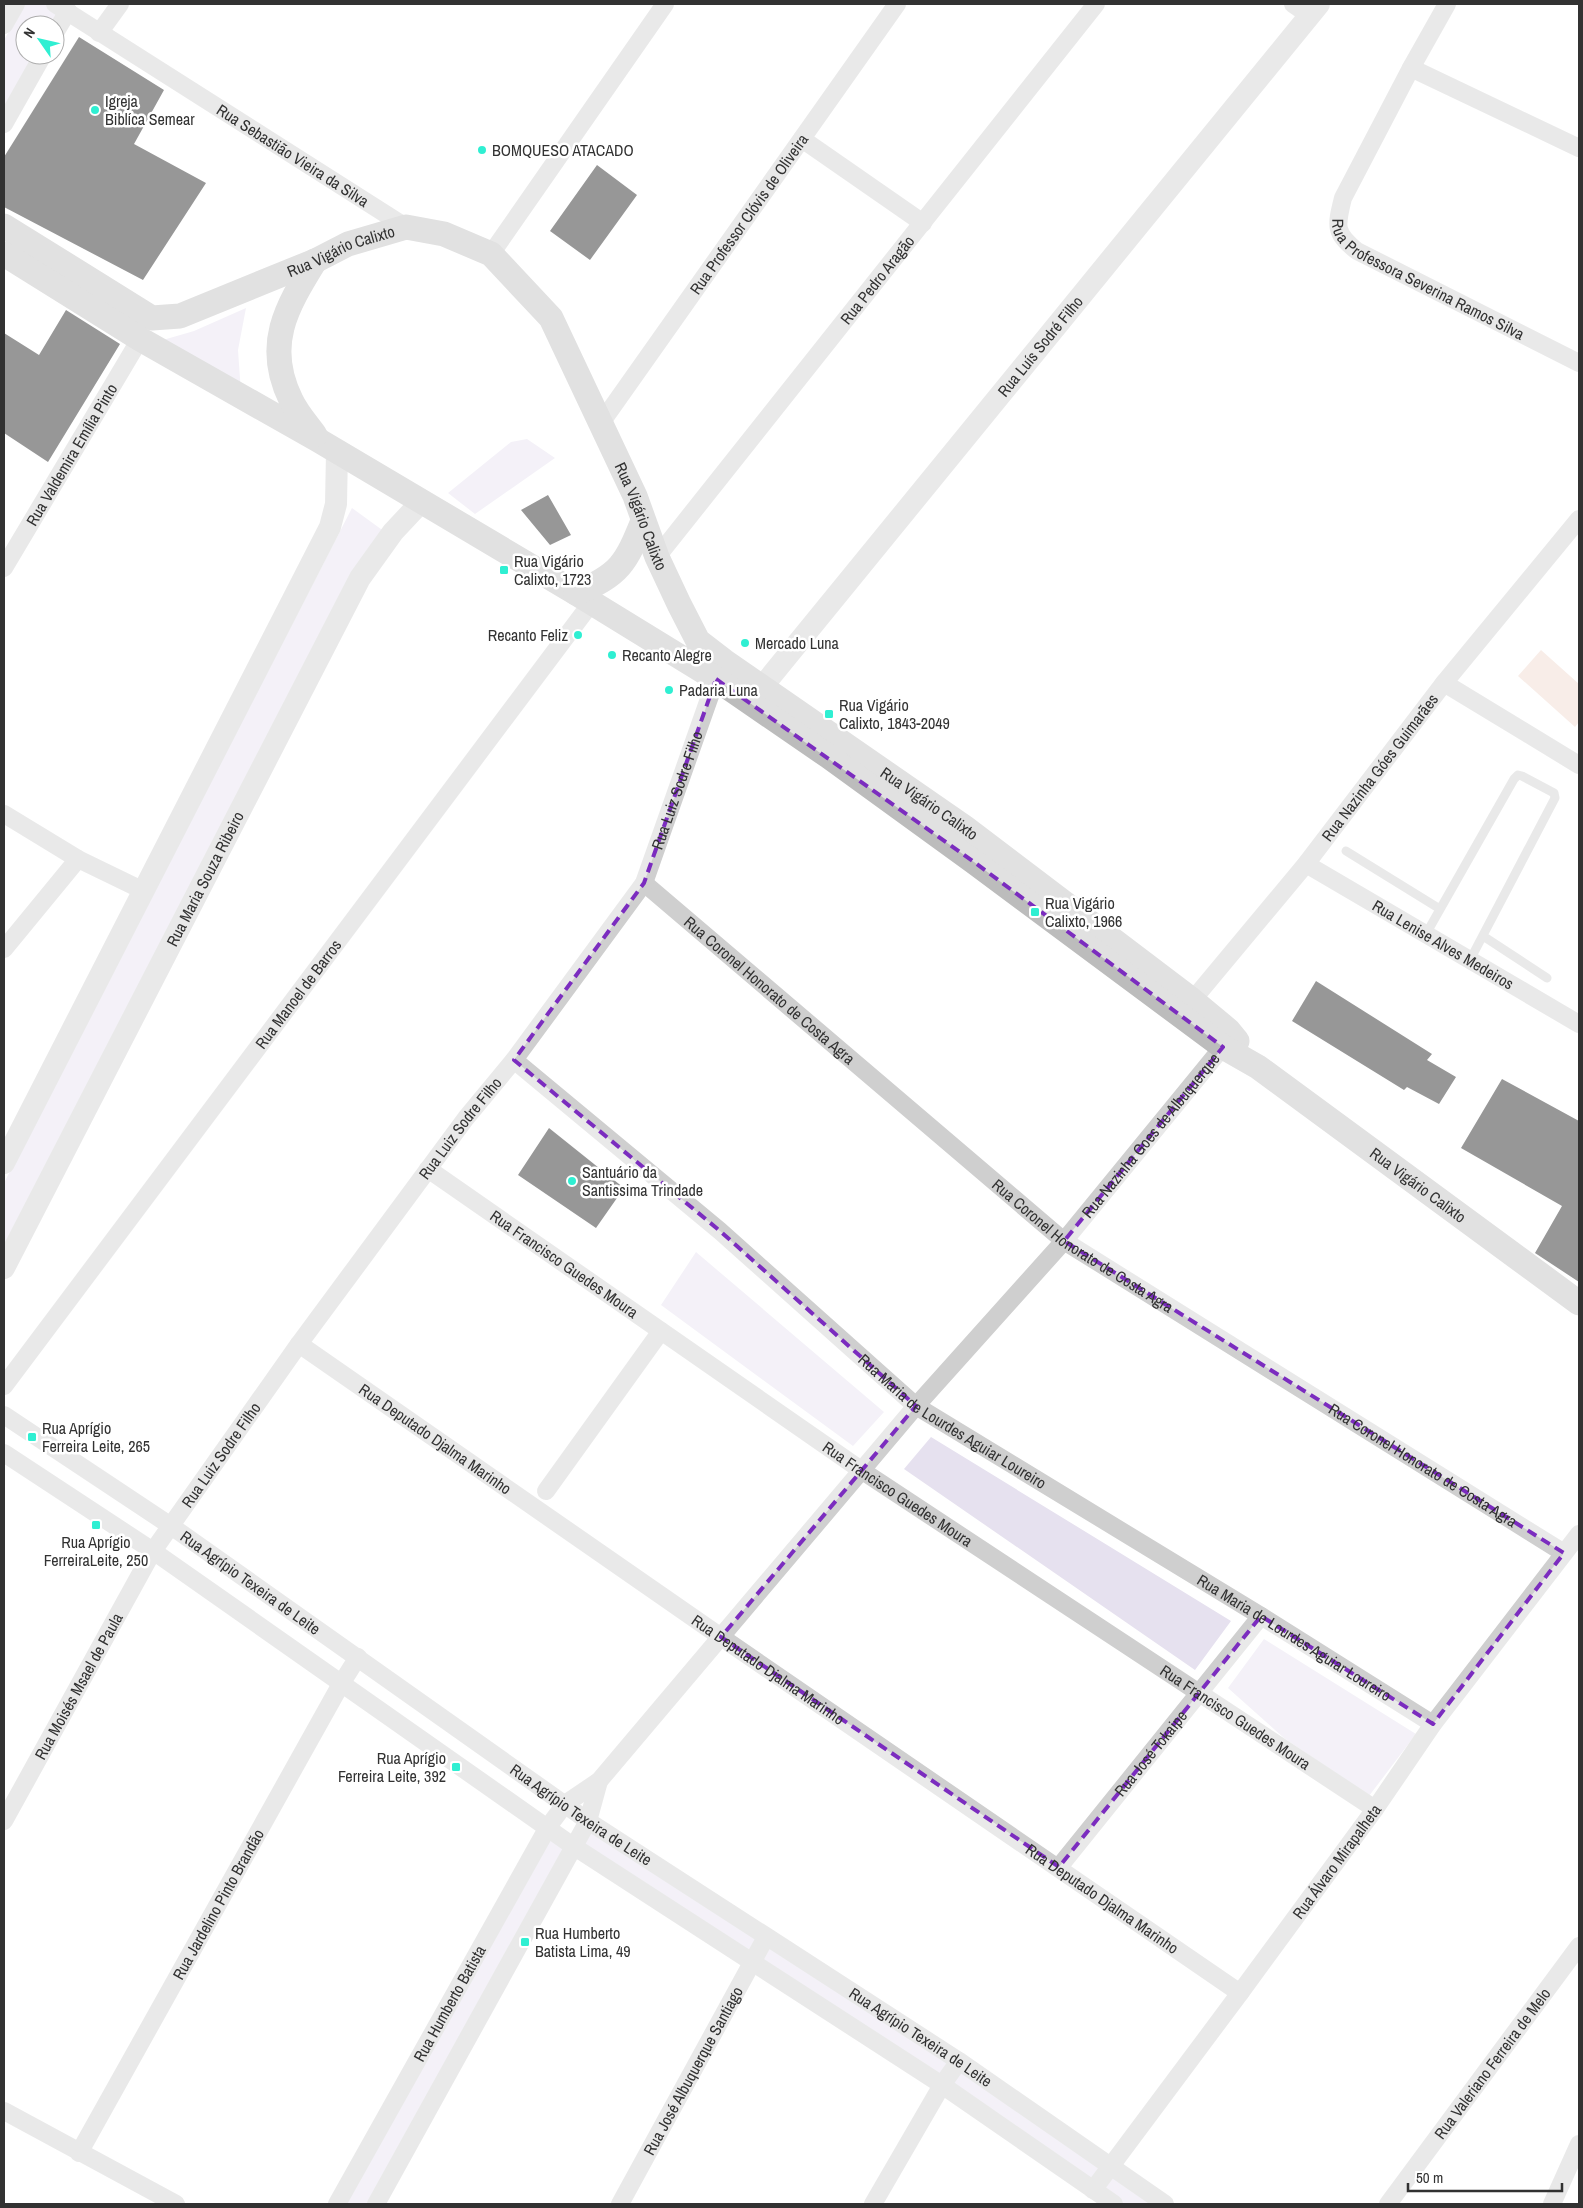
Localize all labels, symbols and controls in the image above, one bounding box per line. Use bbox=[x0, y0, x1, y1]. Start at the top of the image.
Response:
north arrow bbox=[15, 15, 65, 65]
text: N bbox=[19, 24, 39, 41]
place label: Igreja Biblíca Semear bbox=[105, 90, 195, 130]
street label: Rua Sebastião Vieira da Silva bbox=[213, 99, 374, 212]
marker: Igreja Biblíca Semear bbox=[89, 104, 101, 116]
street label: Rua Professor Clóvis de Oliveira bbox=[684, 129, 813, 299]
place label: BOMQUESO ATACADO bbox=[492, 139, 634, 161]
marker: BOMQUESO ATACADO bbox=[476, 144, 488, 156]
street label: Rua Professora Severina Ramos Silva bbox=[1327, 219, 1529, 345]
street label: Rua Vigário Calixto bbox=[284, 220, 397, 282]
street label: Rua Pedro Aragão bbox=[835, 231, 919, 329]
street label: Rua Luís Sodré Filho bbox=[992, 291, 1088, 401]
street label: Rua Valdemira Emília Pinto bbox=[21, 379, 122, 530]
street label: Rua Vigário Calixto bbox=[610, 459, 673, 574]
place label: Rua Vigário Calixto, 1723 bbox=[514, 550, 591, 590]
marker: Rua Vigário Calixto, 1723 bbox=[498, 564, 510, 576]
place label: Recanto Feliz bbox=[488, 624, 568, 646]
marker: Recanto Feliz bbox=[572, 629, 584, 641]
place label: Mercado Luna bbox=[755, 632, 840, 654]
marker: Mercado Luna bbox=[739, 637, 751, 649]
place label: Recanto Alegre bbox=[622, 644, 712, 666]
marker: Recanto Alegre bbox=[606, 649, 618, 661]
place label: Padaria Luna bbox=[679, 679, 758, 701]
marker: Padaria Luna bbox=[663, 684, 675, 696]
street label: Rua Nazinha Góes Guimarães bbox=[1316, 689, 1443, 846]
place label: Rua Vigário Calixto, 1843-2049 bbox=[839, 694, 950, 734]
marker: Rua Vigário Calixto, 1843-2049 bbox=[823, 708, 835, 720]
street label: Rua Luiz Sodre Filho bbox=[646, 728, 708, 852]
street label: Rua Vigário Calixto bbox=[876, 762, 983, 845]
street label: Rua Maria Souza Ribeiro bbox=[161, 808, 249, 950]
place label: Rua Vigário Calixto, 1966 bbox=[1045, 892, 1122, 932]
street label: Rua Lenise Alves Medeiros bbox=[1368, 894, 1518, 994]
marker: Rua Vigário Calixto, 1966 bbox=[1029, 906, 1041, 918]
street label: Rua Coronel Honorato de Costa Agra bbox=[679, 911, 860, 1070]
street label: Rua Manoel de Barros bbox=[250, 935, 346, 1053]
street label: Rua Nazinha Goes de Albuquerque bbox=[1076, 1048, 1225, 1222]
street label: Rua Luiz Sodre Filho bbox=[413, 1072, 507, 1184]
street label: Rua Vigário Calixto bbox=[1366, 1142, 1471, 1228]
place label: Santuário da Santissima Trindade bbox=[582, 1161, 703, 1201]
street label: Rua Coronel Honorato de Costa Agra bbox=[988, 1174, 1178, 1318]
marker: Santuário da Santissima Trindade bbox=[566, 1175, 578, 1187]
street label: Rua Francisco Guedes Moura bbox=[486, 1205, 643, 1323]
street label: Rua Maria de Lourdes Aguiar Loureiro bbox=[854, 1349, 1051, 1494]
street label: Rua Deputado Djalma Marinho bbox=[355, 1378, 516, 1499]
street label: Rua Luiz Sodre Filho bbox=[176, 1398, 266, 1512]
street label: Rua Coronel Honorato de Costa Agra bbox=[1325, 1398, 1522, 1532]
place label: Rua Aprígio Ferreira Leite, 265 bbox=[42, 1417, 150, 1457]
marker: Rua Aprígio Ferreira Leite, 265 bbox=[26, 1431, 38, 1443]
street label: Rua Francisco Guedes Moura bbox=[818, 1436, 977, 1552]
marker: Rua Aprígio FerreiraLeite, 250 bbox=[90, 1519, 102, 1531]
street label: Rua Agrípio Texeira de Leite bbox=[176, 1525, 325, 1639]
place label: Rua Aprígio FerreiraLeite, 250 bbox=[44, 1531, 148, 1571]
street label: Rua Maria de Lourdes Aguiar Loureiro bbox=[1193, 1569, 1396, 1706]
street label: Rua Moisés Msael de Paula bbox=[29, 1608, 128, 1763]
street label: Rua Deputado Djalma Marinho bbox=[687, 1609, 849, 1730]
street label: Rua Francisco Guedes Moura bbox=[1156, 1659, 1316, 1775]
street label: Rua José Tokaipe bbox=[1109, 1706, 1192, 1801]
place label: Rua Aprígio Ferreira Leite, 392 bbox=[338, 1747, 446, 1787]
street label: Rua Agrípio Texeira de Leite bbox=[506, 1758, 656, 1871]
marker: Rua Aprígio Ferreira Leite, 392 bbox=[450, 1761, 462, 1773]
street label: Rua Álvaro Mirapalheta bbox=[1287, 1799, 1386, 1923]
street label: Rua Jardelino Pinto Brandão bbox=[167, 1825, 269, 1983]
street label: Rua Deputado Djalma Marinho bbox=[1021, 1838, 1183, 1959]
place label: Rua Humberto Batista Lima, 49 bbox=[535, 1922, 631, 1962]
marker: Rua Humberto Batista Lima, 49 bbox=[519, 1936, 531, 1948]
street label: Rua Humberto Batista bbox=[408, 1941, 491, 2065]
street label: Rua José Albuquerque Santiago bbox=[638, 1982, 748, 2159]
street label: Rua Agrípio Texeira de Leite bbox=[845, 1982, 997, 2092]
street label: Rua Valeriano Ferreira de Melo bbox=[1429, 1983, 1555, 2143]
scale bar bbox=[1408, 2160, 1562, 2192]
text: 50 m bbox=[1416, 2167, 1443, 2188]

